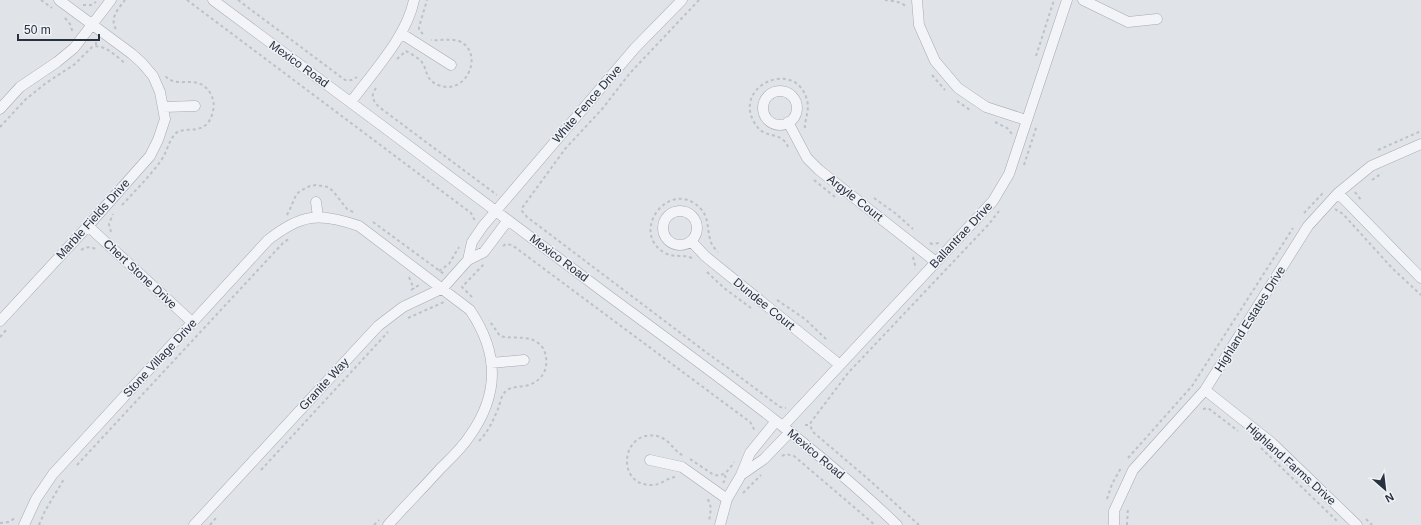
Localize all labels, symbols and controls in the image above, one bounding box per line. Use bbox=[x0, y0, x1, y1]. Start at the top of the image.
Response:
scale bar bbox=[18, 16, 99, 42]
text: 50 m bbox=[24, 23, 51, 37]
street label: Mexico Road bbox=[267, 38, 331, 90]
street label: White Fence Drive bbox=[549, 62, 625, 146]
street label: Argyle Court bbox=[824, 172, 886, 224]
street label: Marble Fields Drive bbox=[53, 176, 133, 262]
street label: Ballantrae Drive bbox=[927, 199, 995, 271]
street label: Mexico Road bbox=[527, 231, 591, 285]
street label: Chert Stone Drive bbox=[100, 236, 180, 312]
street label: Highland Estates Drive bbox=[1212, 263, 1288, 374]
street label: Dundee Court bbox=[731, 275, 798, 333]
street label: Stone Village Drive bbox=[120, 316, 200, 400]
street label: Granite Way bbox=[296, 355, 352, 413]
street label: Highland Farms Drive bbox=[1243, 420, 1339, 508]
street label: Mexico Road bbox=[785, 426, 847, 482]
north arrow bbox=[1365, 469, 1405, 509]
text: N bbox=[1383, 491, 1396, 505]

